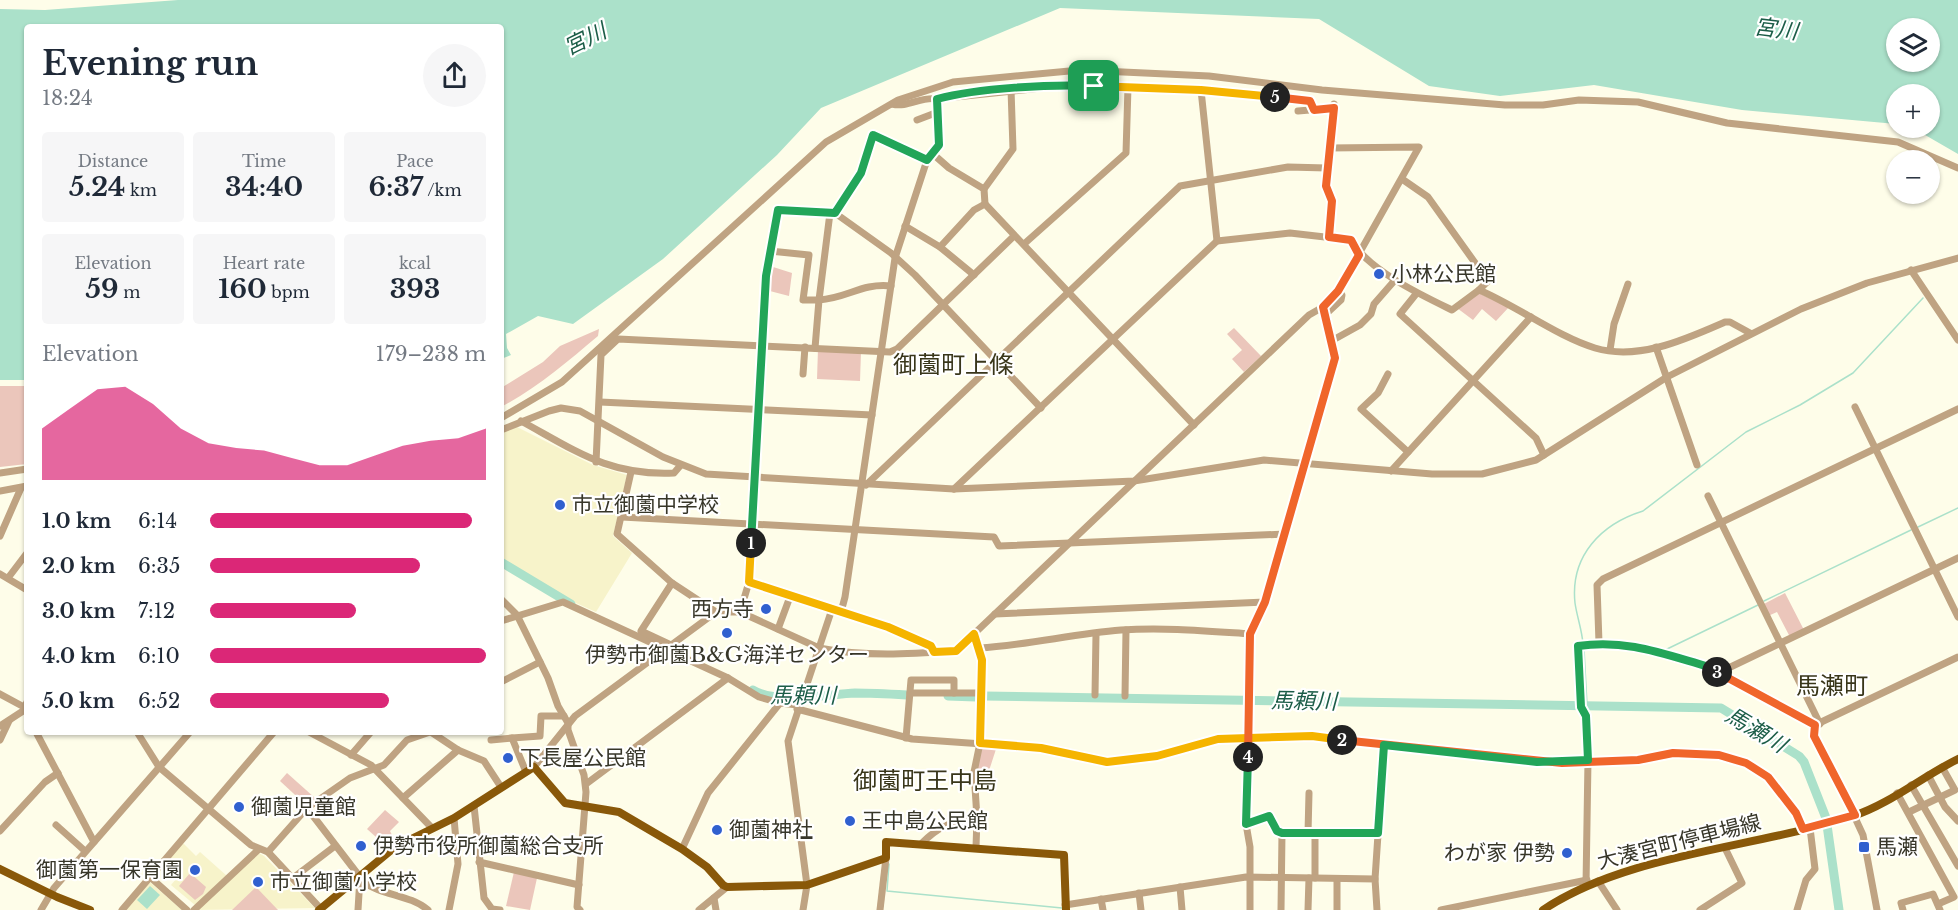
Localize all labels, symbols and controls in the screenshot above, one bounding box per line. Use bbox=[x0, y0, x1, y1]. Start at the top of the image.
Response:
water label: 宮川 bbox=[1753, 13, 1801, 45]
water label: 宮川 bbox=[559, 16, 612, 61]
map controls bbox=[1886, 18, 1940, 204]
button: layers bbox=[1886, 18, 1940, 72]
text: Evening run bbox=[42, 43, 258, 84]
button: share bbox=[423, 44, 486, 107]
pin bbox=[1068, 60, 1119, 111]
icon: arrive bbox=[1077, 69, 1110, 102]
pin: 5 bbox=[1260, 82, 1290, 112]
button: + bbox=[1886, 84, 1940, 138]
text: 18:24 bbox=[42, 86, 93, 110]
text: 5 bbox=[1270, 87, 1280, 107]
button: − bbox=[1886, 150, 1940, 204]
text: Distance bbox=[78, 151, 148, 171]
text: Time bbox=[242, 151, 286, 171]
text: Pace bbox=[396, 151, 434, 171]
text: 5.24 bbox=[69, 171, 125, 203]
text: 34:40 bbox=[225, 171, 303, 203]
text: 6:37 bbox=[368, 171, 423, 203]
text: km bbox=[125, 180, 157, 200]
text: /km bbox=[423, 180, 462, 200]
text: Elevation bbox=[74, 253, 152, 273]
text: Heart rate bbox=[223, 253, 305, 273]
text: kcal bbox=[399, 253, 431, 273]
place label: 小林公民館 bbox=[1391, 261, 1496, 287]
marker: 小林公民館 bbox=[1372, 267, 1386, 281]
text: 59 bbox=[86, 273, 119, 305]
text: 160 bbox=[218, 273, 267, 305]
text: 393 bbox=[390, 273, 440, 305]
text: m bbox=[119, 282, 140, 302]
text: bpm bbox=[267, 282, 310, 302]
text: Elevation bbox=[42, 342, 139, 366]
text: 179–238 m bbox=[376, 342, 486, 366]
district label: 御薗町上條 bbox=[893, 350, 1013, 379]
place label: 市立御薗中学校 bbox=[572, 492, 719, 518]
marker: 市立御薗中学校 bbox=[553, 498, 567, 512]
text: 1.0 km bbox=[42, 509, 111, 533]
text: 6:14 bbox=[138, 509, 177, 533]
pin: 1 bbox=[736, 528, 766, 558]
text: 1 bbox=[748, 533, 754, 553]
text: 2.0 km bbox=[42, 554, 116, 578]
text: 6:35 bbox=[138, 554, 180, 578]
place label: 西方寺 bbox=[691, 596, 754, 622]
text: 3.0 km bbox=[42, 599, 115, 623]
text: 7:12 bbox=[138, 599, 175, 623]
marker: 西方寺 bbox=[759, 602, 773, 616]
marker: 伊勢市御薗B&G海洋センター bbox=[720, 626, 734, 640]
place label: 伊勢市御薗B&G海洋センター bbox=[585, 642, 869, 668]
text: 4.0 km bbox=[42, 644, 116, 668]
text: 6:10 bbox=[138, 644, 180, 668]
pin: 3 bbox=[1702, 657, 1732, 687]
text: 3 bbox=[1712, 662, 1722, 682]
district label: 馬瀬町 bbox=[1796, 671, 1868, 700]
water label: 馬頼川 bbox=[770, 682, 838, 709]
water label: 馬頼川 bbox=[1271, 687, 1339, 715]
text: 5.0 km bbox=[42, 689, 115, 713]
text: 6:52 bbox=[138, 689, 180, 713]
water label: 馬瀬川 bbox=[1721, 701, 1793, 760]
pin: 2 bbox=[1327, 725, 1357, 755]
text: 2 bbox=[1337, 730, 1347, 750]
pin: 4 bbox=[1233, 742, 1263, 772]
place label: 下長屋公民館 bbox=[520, 745, 646, 771]
text: 4 bbox=[1243, 747, 1253, 767]
marker: 下長屋公民館 bbox=[501, 751, 515, 765]
district label: 御薗町王中島 bbox=[853, 766, 997, 795]
place label: 御薗児童館 bbox=[251, 794, 356, 820]
marker: 御薗児童館 bbox=[232, 800, 246, 814]
place label: 王中島公民館 bbox=[862, 808, 988, 834]
street label: 大湊宮町停車場線 bbox=[1594, 809, 1764, 875]
marker: 王中島公民館 bbox=[843, 814, 857, 828]
place label: 御薗神社 bbox=[729, 817, 813, 843]
marker: 御薗神社 bbox=[710, 823, 724, 837]
place label: 伊勢市役所御薗総合支所 bbox=[373, 833, 604, 859]
place label: 馬瀬 bbox=[1876, 834, 1918, 860]
marker: 伊勢市役所御薗総合支所 bbox=[354, 839, 368, 853]
place label: わが家 伊勢 bbox=[1444, 840, 1555, 866]
marker: 馬瀬 bbox=[1857, 840, 1871, 854]
marker: わが家 伊勢 bbox=[1560, 846, 1574, 860]
place label: 御薗第一保育園 bbox=[36, 857, 183, 883]
marker: 御薗第一保育園 bbox=[188, 863, 202, 877]
place label: 市立御薗小学校 bbox=[270, 869, 417, 895]
marker: 市立御薗小学校 bbox=[251, 875, 265, 889]

